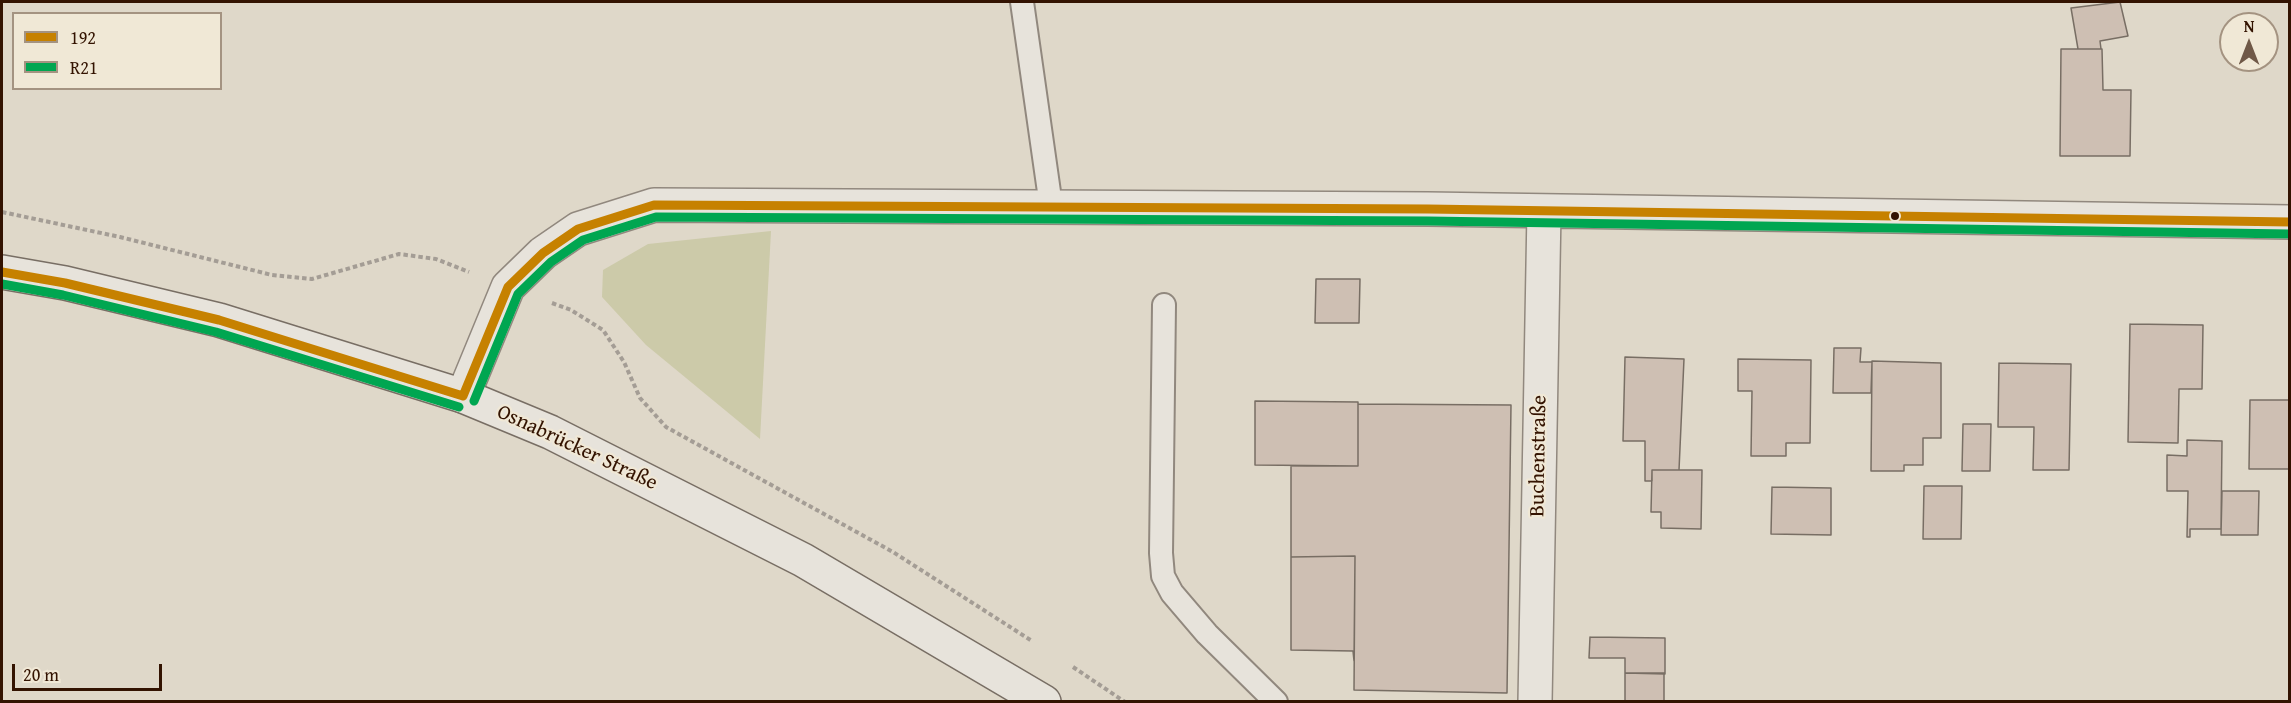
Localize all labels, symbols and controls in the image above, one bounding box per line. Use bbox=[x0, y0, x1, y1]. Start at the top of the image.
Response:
legend bbox=[12, 12, 222, 90]
north arrow bbox=[2219, 12, 2279, 72]
text: N bbox=[2244, 14, 2254, 38]
text: 192 bbox=[70, 24, 96, 51]
text: R21 bbox=[70, 54, 98, 81]
unlabelled marker bbox=[1889, 210, 1901, 222]
street label: Buchenstraße bbox=[1525, 395, 1553, 517]
street label: Osnabrücker Straße bbox=[493, 400, 661, 496]
scale bar bbox=[15, 652, 165, 690]
text: 20 m bbox=[23, 661, 59, 688]

